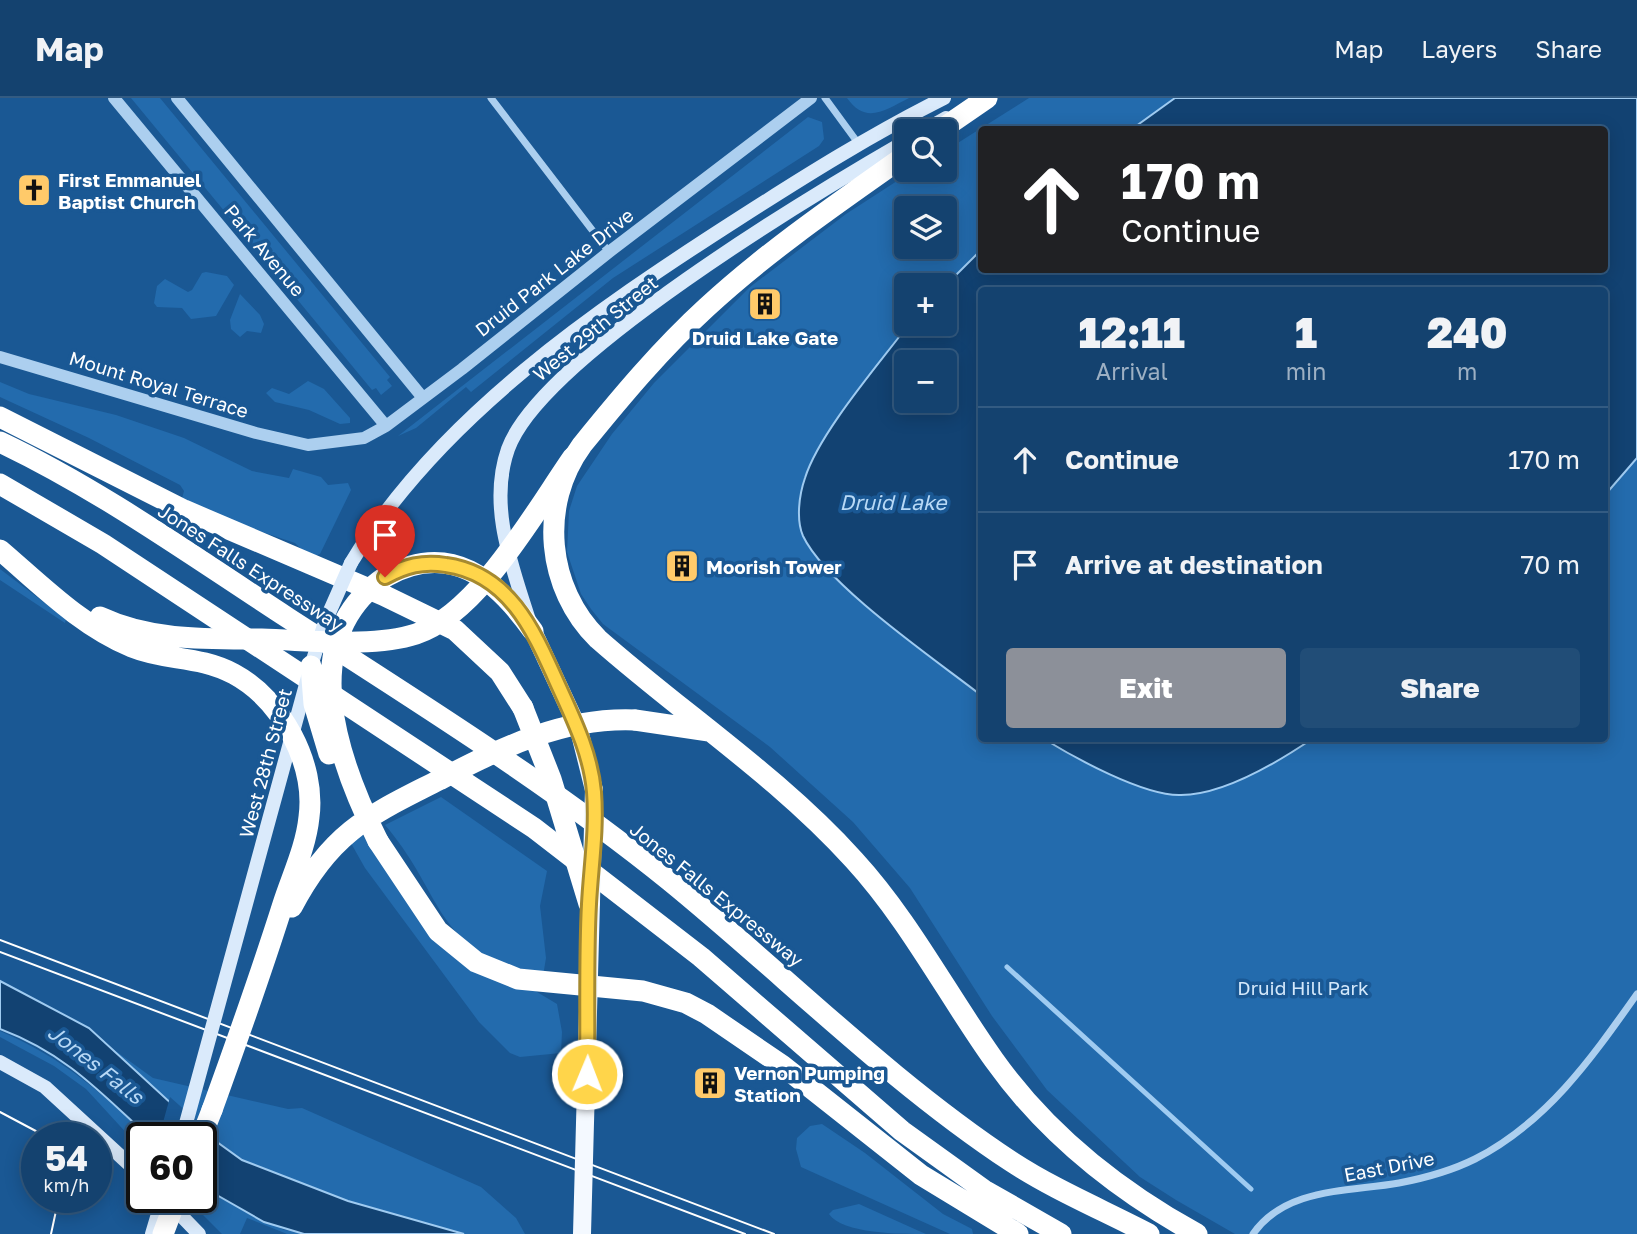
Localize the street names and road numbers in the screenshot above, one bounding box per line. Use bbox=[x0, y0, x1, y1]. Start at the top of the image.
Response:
street label: Park Avenue bbox=[220, 199, 310, 301]
street label: Druid Park Lake Drive bbox=[470, 203, 638, 341]
street label: West 29th Street bbox=[528, 271, 662, 385]
street label: Mount Royal Terrace bbox=[67, 346, 251, 422]
street label: Jones Falls Expressway bbox=[154, 498, 348, 636]
street label: West 28th Street bbox=[234, 686, 296, 840]
street label: Jones Falls Expressway bbox=[626, 817, 809, 971]
street label: East Drive bbox=[1342, 1146, 1436, 1186]

